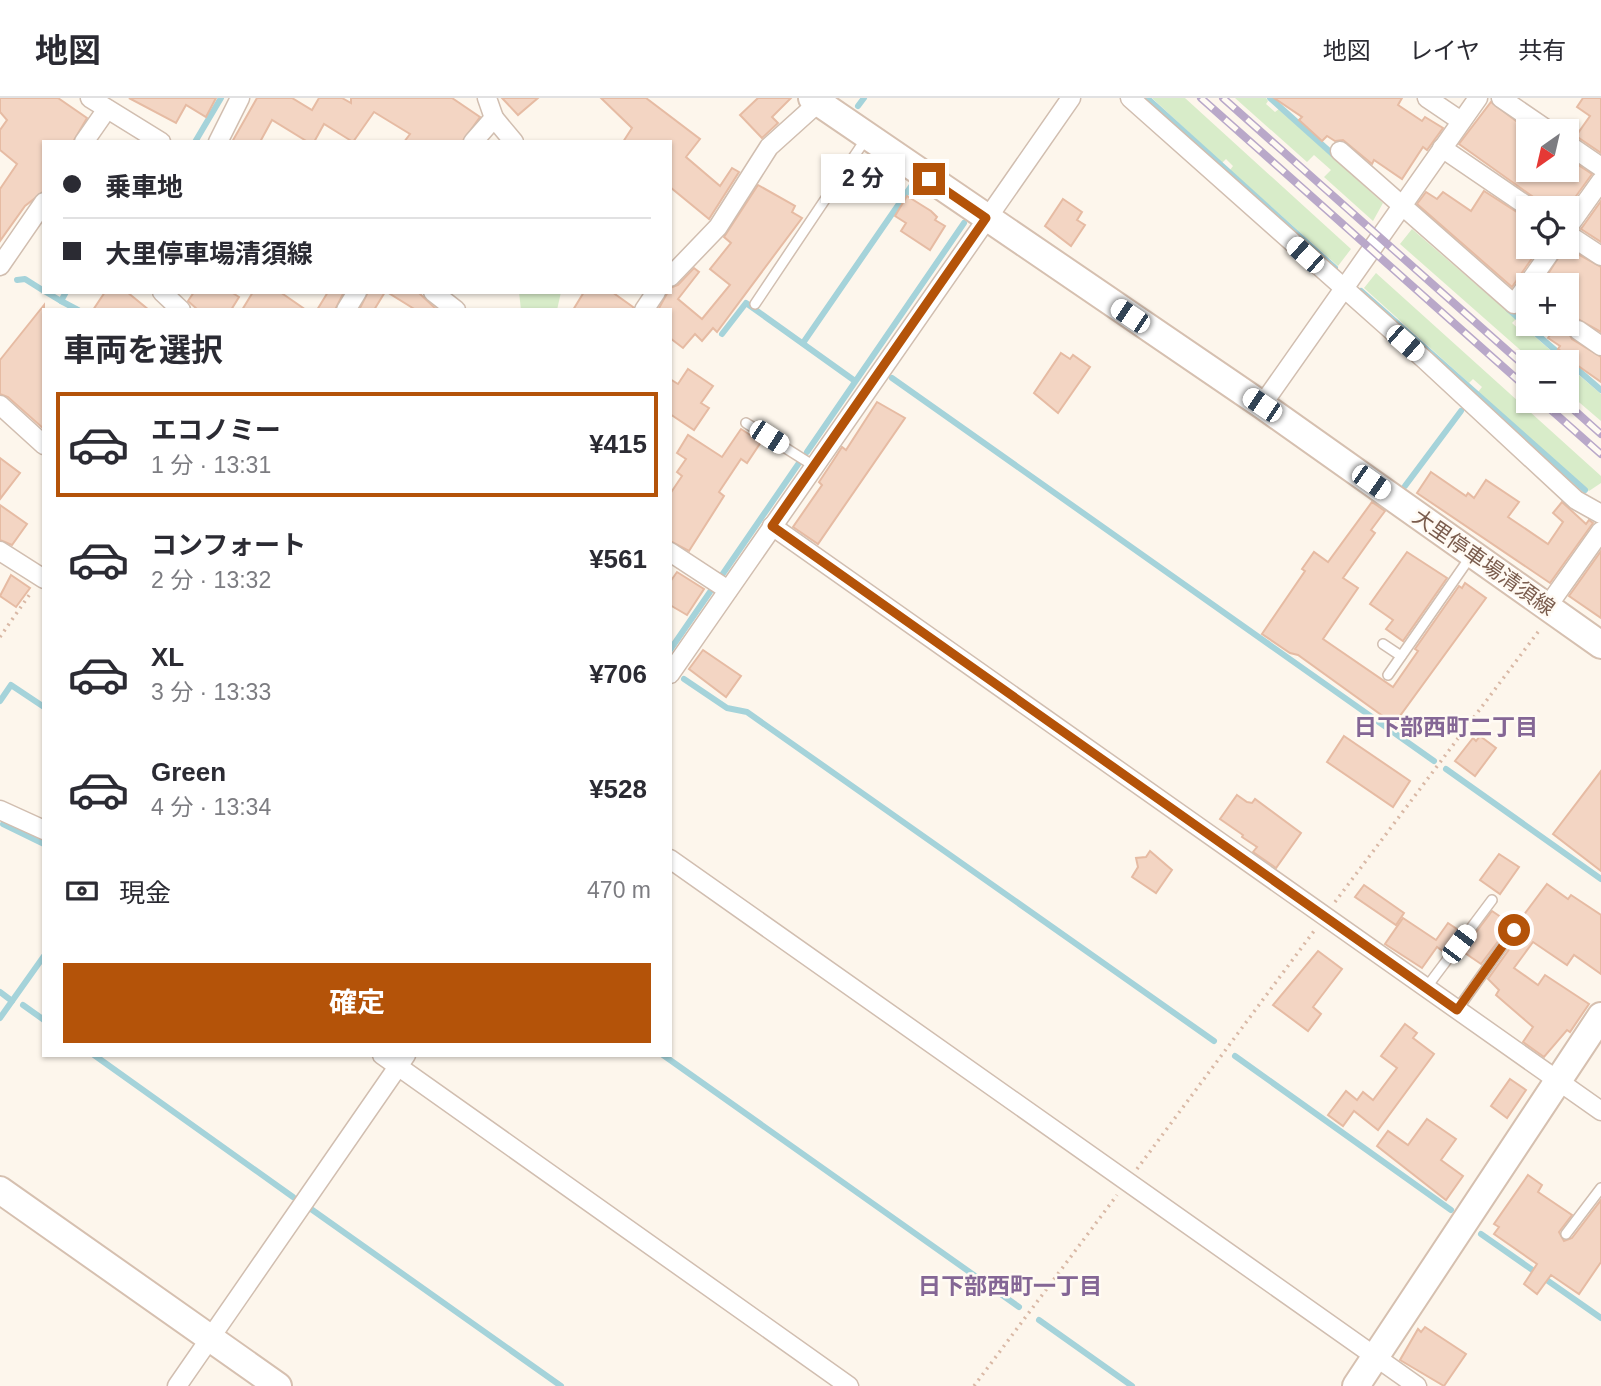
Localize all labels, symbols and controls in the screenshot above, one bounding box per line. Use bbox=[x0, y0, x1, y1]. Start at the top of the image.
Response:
text: 地図 bbox=[35, 32, 101, 69]
text: 地図 bbox=[1323, 37, 1371, 64]
text: レイヤ bbox=[1409, 37, 1480, 64]
text: 共有 bbox=[1518, 37, 1566, 64]
north arrow bbox=[1516, 119, 1578, 182]
map controls bbox=[1516, 119, 1579, 413]
callout: 2 分 bbox=[820, 154, 904, 204]
route end bbox=[913, 163, 945, 195]
text: 2 分 bbox=[842, 165, 884, 191]
text: 乗車地 bbox=[105, 172, 183, 202]
button: locate bbox=[1516, 196, 1579, 259]
car bbox=[1283, 233, 1328, 277]
text: 大里停車場清須線 bbox=[105, 239, 313, 269]
button: + bbox=[1516, 273, 1579, 336]
car bbox=[1107, 296, 1154, 336]
car bbox=[1383, 321, 1428, 365]
text: 車両を選択 bbox=[63, 332, 223, 368]
button: − bbox=[1516, 350, 1579, 413]
car bbox=[1239, 385, 1286, 425]
icon: car bbox=[67, 413, 130, 476]
text: エコノミー bbox=[151, 415, 281, 445]
car bbox=[746, 417, 793, 457]
text: ¥415 bbox=[589, 429, 647, 459]
text: 1 分 · 13:31 bbox=[151, 452, 271, 478]
car bbox=[1348, 461, 1395, 503]
street label: 大里停車場清須線 bbox=[1409, 504, 1559, 620]
icon: car bbox=[67, 528, 130, 591]
text: コンフォート bbox=[151, 530, 306, 560]
text: ¥561 bbox=[589, 544, 647, 574]
text: 2 分 · 13:32 bbox=[151, 567, 271, 593]
text: XL bbox=[151, 642, 184, 672]
icon: car bbox=[67, 643, 130, 706]
text: ¥706 bbox=[589, 659, 647, 689]
text: 3 分 · 13:33 bbox=[151, 679, 271, 705]
district label: 日下部西町二丁目 bbox=[1354, 714, 1538, 740]
text: Green bbox=[151, 757, 226, 787]
icon: car bbox=[67, 758, 130, 821]
text: ¥528 bbox=[589, 774, 647, 804]
text: 4 分 · 13:34 bbox=[151, 794, 271, 820]
icon: cash bbox=[63, 872, 101, 910]
text: 470 m bbox=[587, 877, 651, 903]
text: 現金 bbox=[119, 878, 171, 908]
route start bbox=[1498, 914, 1530, 946]
car bbox=[1438, 921, 1481, 967]
button: 確定 bbox=[63, 963, 651, 1043]
district label: 日下部西町一丁目 bbox=[918, 1273, 1102, 1299]

